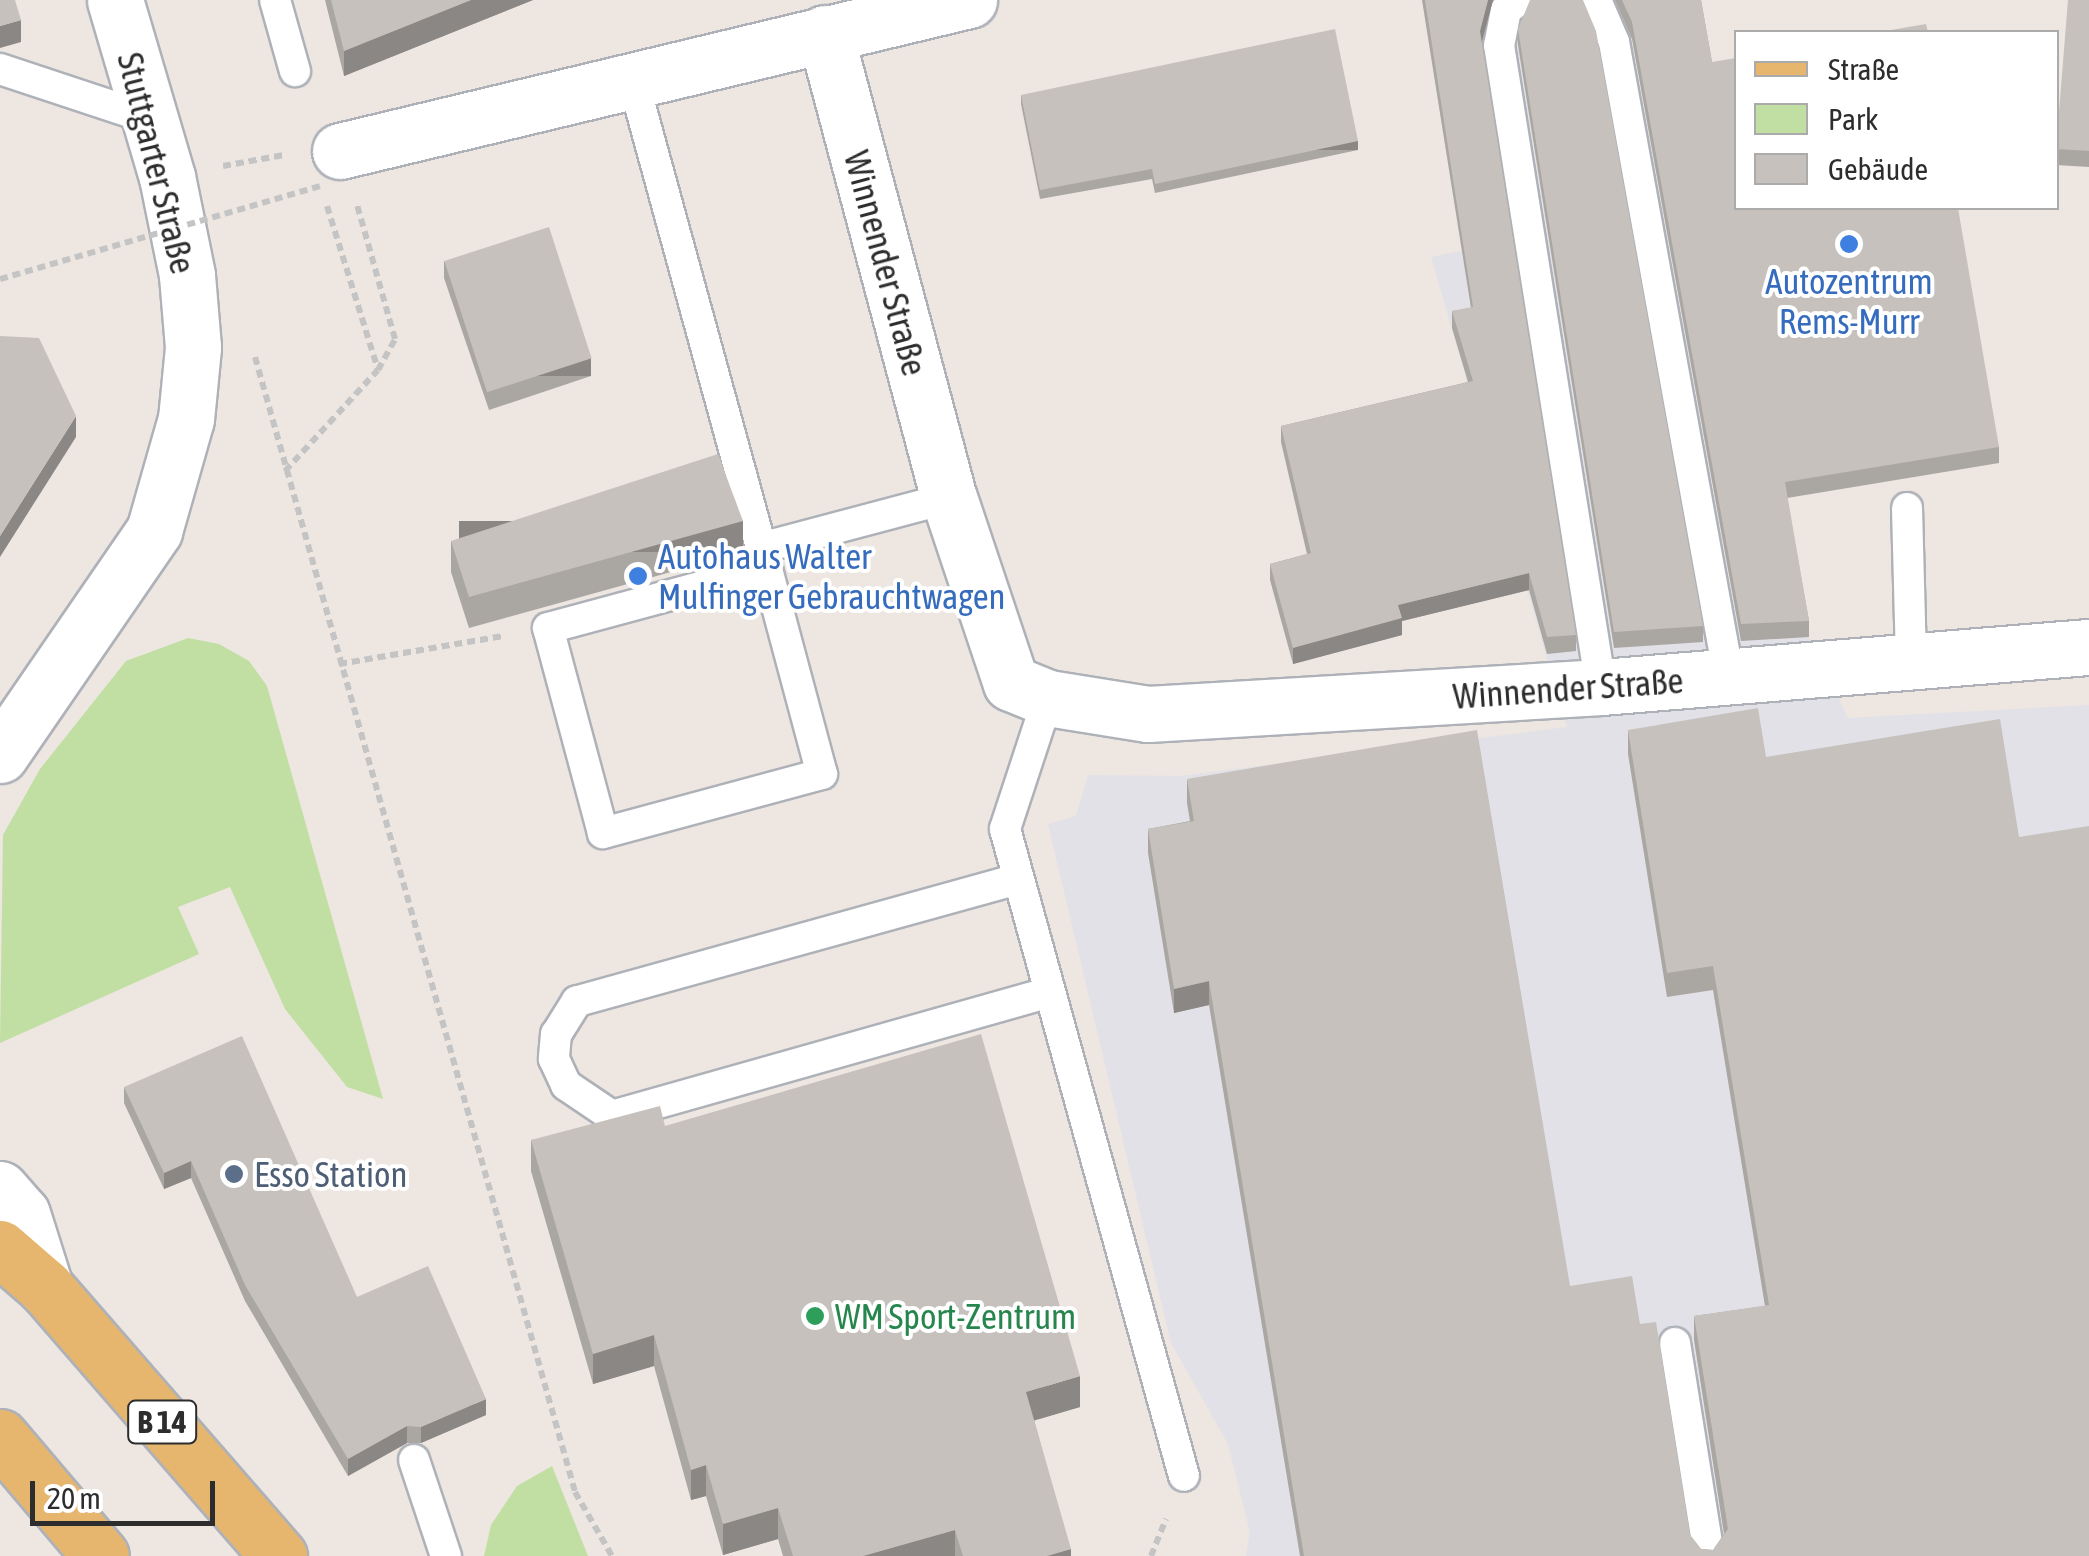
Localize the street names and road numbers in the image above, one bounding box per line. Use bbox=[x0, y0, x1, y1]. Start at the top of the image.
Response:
street label: Stuttgarter Straße bbox=[109, 48, 205, 278]
street label: Winnender Straße bbox=[836, 146, 936, 380]
street label: Winnender Straße bbox=[1451, 659, 1685, 717]
road number: B 14 bbox=[127, 1395, 197, 1449]

